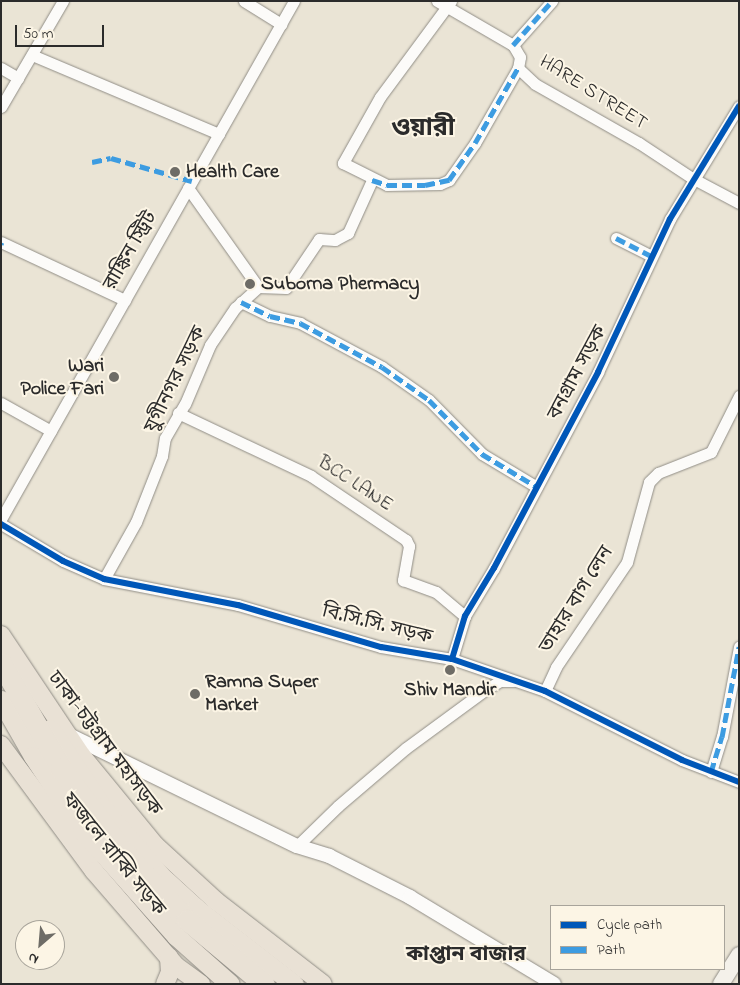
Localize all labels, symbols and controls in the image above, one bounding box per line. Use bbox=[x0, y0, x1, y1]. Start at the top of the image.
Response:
scale bar bbox=[18, 15, 106, 47]
text: 50 m bbox=[23, 23, 53, 45]
street label: HARE STREET bbox=[534, 50, 652, 136]
district label: ওয়ারী bbox=[391, 114, 455, 144]
place label: Health Care bbox=[186, 160, 279, 184]
marker: Health Care bbox=[168, 165, 182, 179]
street label: রাঙ্কিন স্ট্রিট bbox=[99, 207, 163, 295]
place label: Suborna Phermacy bbox=[261, 272, 419, 296]
marker: Suborna Phermacy bbox=[243, 277, 257, 291]
street label: বনগ্রাম সড়ক bbox=[543, 322, 613, 424]
street label: যুগীনগর সড়ক bbox=[140, 323, 212, 437]
place label: Wari Police Fari bbox=[20, 354, 104, 401]
marker: Wari Police Fari bbox=[108, 371, 120, 383]
street label: BCC LANE bbox=[313, 451, 397, 517]
street label: তাহার বাগ লেন bbox=[535, 542, 619, 658]
street label: বি.সি.সি. সড়ক bbox=[319, 600, 435, 650]
marker: Shiv Mandir bbox=[444, 664, 456, 676]
street label: ঢাকা-চট্টগ্রাম মহাসড়ক bbox=[42, 667, 166, 821]
place label: Ramna Super Market bbox=[205, 670, 318, 717]
place label: Shiv Mandir bbox=[404, 678, 496, 702]
marker: Ramna Super Market bbox=[189, 688, 201, 700]
street label: ফজলে রাব্বি সড়ক bbox=[56, 789, 170, 921]
legend bbox=[550, 905, 725, 970]
text: Cycle path bbox=[597, 914, 662, 936]
north arrow bbox=[15, 920, 65, 970]
text: Path bbox=[597, 939, 625, 961]
district label: কাপ্তান বাজার bbox=[406, 942, 526, 968]
text: N bbox=[24, 946, 42, 969]

